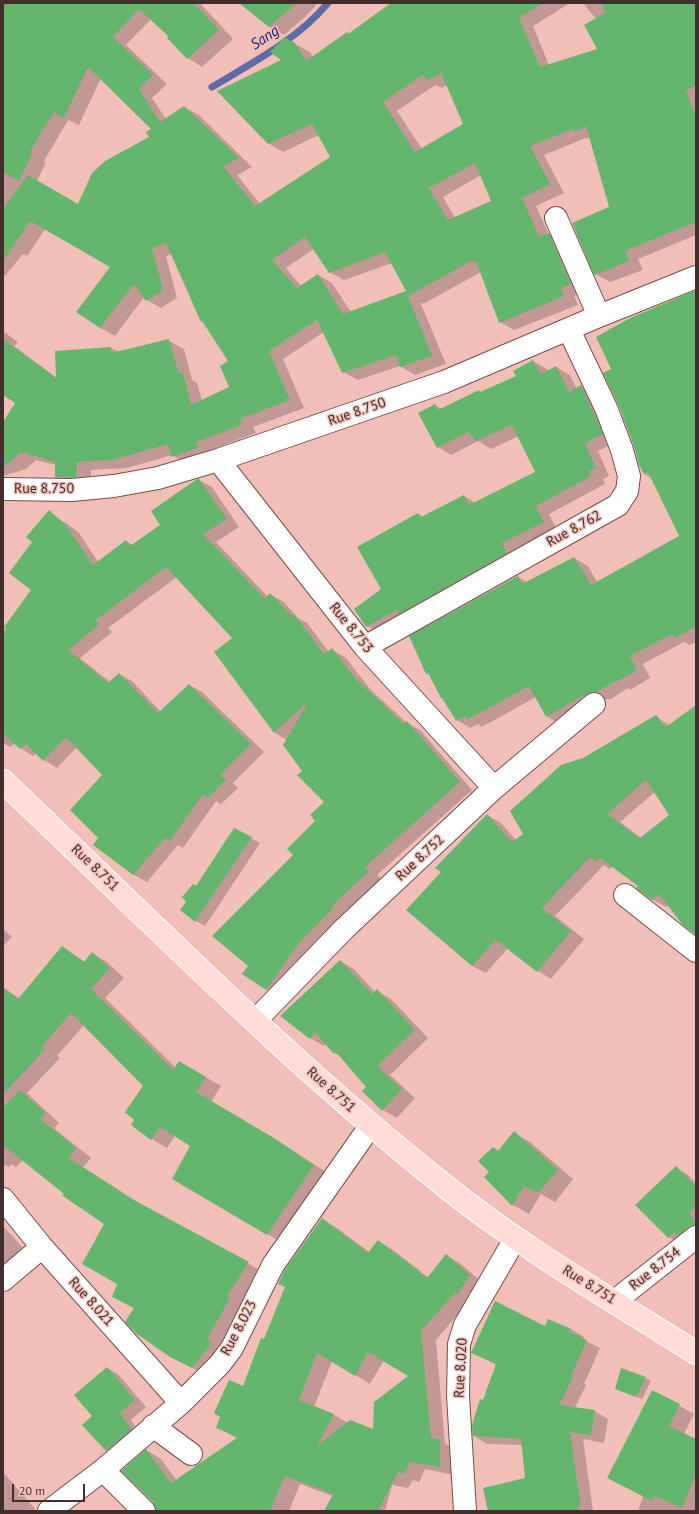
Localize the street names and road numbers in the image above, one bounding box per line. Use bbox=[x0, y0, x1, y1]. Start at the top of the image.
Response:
street label: Rue 8.750 bbox=[326, 394, 388, 430]
street label: Rue 8.750 bbox=[14, 481, 74, 497]
street label: Rue 8.762 bbox=[544, 507, 604, 551]
street label: Rue 8.753 bbox=[326, 599, 376, 657]
street label: Rue 8.752 bbox=[392, 831, 448, 885]
street label: Rue 8.751 bbox=[68, 841, 122, 895]
street label: Rue 8.751 bbox=[303, 1064, 359, 1116]
street label: Rue 8.754 bbox=[626, 1244, 684, 1294]
street label: Rue 8.751 bbox=[559, 1262, 619, 1308]
street label: Rue 8.021 bbox=[65, 1274, 117, 1330]
street label: Rue 8.023 bbox=[217, 1298, 261, 1358]
street label: Rue 8.020 bbox=[451, 1338, 471, 1398]

